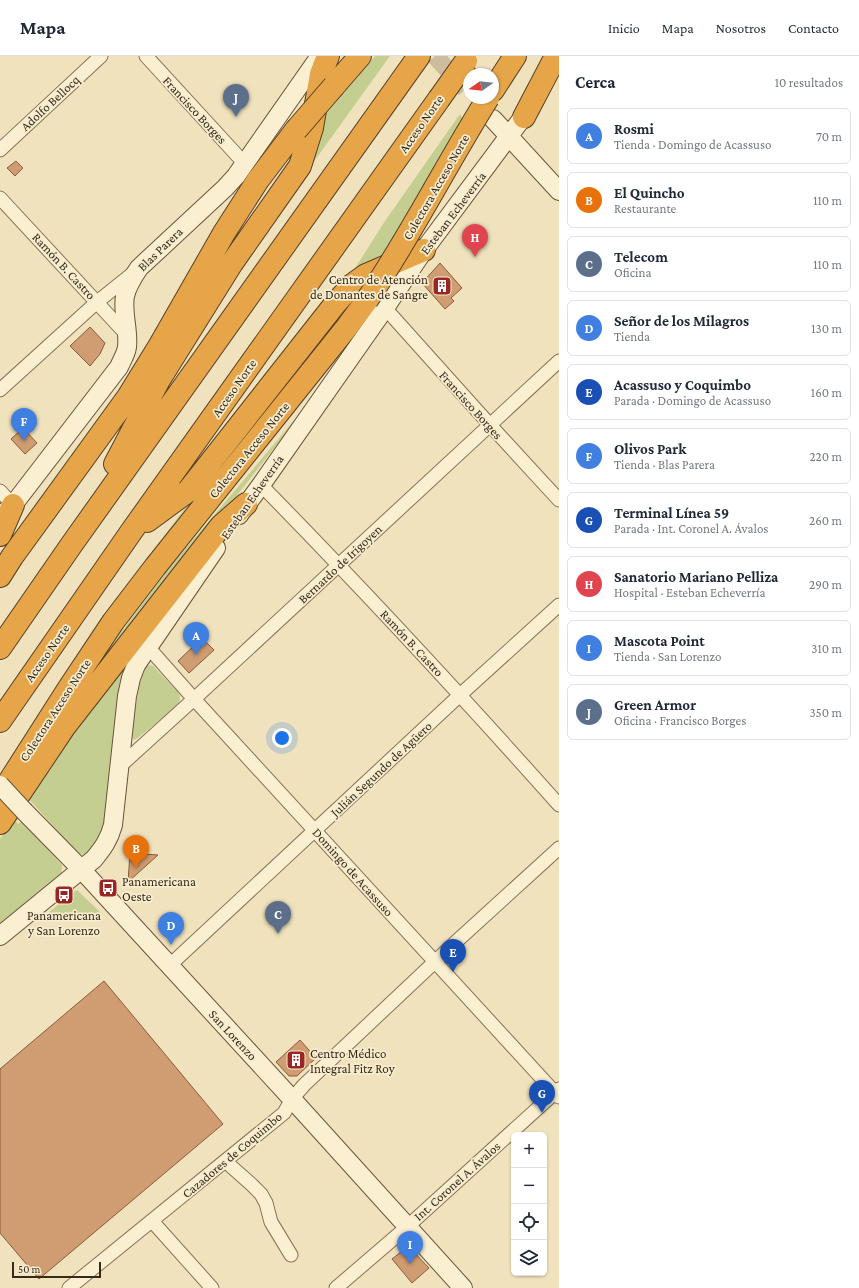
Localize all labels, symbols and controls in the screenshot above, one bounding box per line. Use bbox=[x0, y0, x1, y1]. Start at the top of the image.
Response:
text: Mapa bbox=[20, 17, 66, 38]
text: Inicio bbox=[608, 20, 640, 36]
text: Mapa bbox=[662, 20, 694, 36]
text: Nosotros bbox=[716, 20, 766, 36]
text: Contacto bbox=[788, 20, 839, 36]
north arrow bbox=[463, 68, 499, 104]
street label: Adolfo Bellocq bbox=[18, 72, 83, 134]
street label: Francisco Borges bbox=[160, 73, 230, 147]
text: Cerca bbox=[575, 73, 615, 92]
text: 10 resultados bbox=[775, 75, 843, 90]
pin: J bbox=[223, 84, 249, 117]
street label: Acceso Norte bbox=[396, 92, 447, 156]
text: Rosmi bbox=[614, 121, 654, 137]
text: A bbox=[585, 129, 593, 144]
text: 70 m bbox=[816, 129, 842, 144]
street label: Colectora Acceso Norte bbox=[400, 131, 472, 242]
text: Tienda · Domingo de Acassuso bbox=[614, 137, 772, 152]
street label: Esteban Echeverría bbox=[417, 169, 489, 257]
text: El Quincho bbox=[614, 185, 685, 201]
text: B bbox=[585, 193, 593, 208]
text: 110 m bbox=[813, 193, 842, 208]
text: Restaurante bbox=[614, 201, 676, 216]
street label: Blas Parera bbox=[134, 224, 186, 274]
pin: H bbox=[462, 224, 488, 257]
street label: Ramón B. Castro bbox=[29, 230, 99, 302]
text: Telecom bbox=[614, 249, 668, 265]
text: C bbox=[585, 257, 593, 272]
text: 110 m bbox=[813, 257, 842, 272]
text: Oficina bbox=[614, 265, 651, 280]
place label: Centro de Atención de Donantes de Sangre bbox=[310, 272, 428, 302]
building icon: Centro de Atención de Donantes de Sangre bbox=[431, 275, 453, 297]
text: Señor de los Milagros bbox=[614, 313, 749, 329]
text: D bbox=[585, 321, 593, 336]
text: 130 m bbox=[811, 321, 842, 336]
text: Tienda bbox=[614, 329, 650, 344]
street label: Acceso Norte bbox=[209, 356, 260, 420]
street label: Francisco Borges bbox=[436, 368, 506, 442]
text: Acassuso y Coquimbo bbox=[614, 377, 751, 393]
text: E bbox=[585, 385, 593, 400]
text: 160 m bbox=[811, 385, 842, 400]
text: Parada · Domingo de Acassuso bbox=[614, 393, 771, 408]
street label: Colectora Acceso Norte bbox=[206, 399, 293, 501]
pin: F bbox=[11, 408, 37, 441]
text: Olivos Park bbox=[614, 441, 686, 457]
text: F bbox=[586, 449, 592, 464]
text: 220 m bbox=[809, 449, 842, 464]
street label: Esteban Echeverría bbox=[217, 452, 287, 542]
text: Tienda · Blas Parera bbox=[614, 457, 715, 472]
text: Terminal Línea 59 bbox=[614, 505, 729, 521]
text: G bbox=[585, 513, 593, 528]
text: 260 m bbox=[809, 513, 842, 528]
street label: Bernardo de Irigoyen bbox=[295, 521, 385, 607]
text: Parada · Int. Coronel A. Ávalos bbox=[614, 521, 768, 536]
text: Sanatorio Mariano Pelliza bbox=[614, 569, 778, 585]
text: H bbox=[585, 577, 593, 592]
text: 290 m bbox=[809, 577, 842, 592]
text: Hospital · Esteban Echeverría bbox=[614, 585, 765, 600]
street label: Ramón B. Castro bbox=[377, 607, 447, 679]
street label: Acceso Norte bbox=[22, 621, 73, 685]
pin: A bbox=[183, 622, 209, 655]
text: Mascota Point bbox=[614, 633, 705, 649]
text: I bbox=[587, 641, 591, 656]
text: 310 m bbox=[811, 641, 842, 656]
text: Tienda · San Lorenzo bbox=[614, 649, 721, 664]
street label: Colectora Acceso Norte bbox=[16, 656, 94, 764]
text: Green Armor bbox=[614, 697, 696, 713]
text: J bbox=[587, 705, 591, 720]
text: 350 m bbox=[809, 705, 842, 720]
text: Oficina · Francisco Borges bbox=[614, 713, 746, 728]
street label: Julián Segundo de Agüero bbox=[327, 718, 435, 820]
your location bbox=[272, 728, 292, 748]
street label: Domingo de Acassuso bbox=[309, 825, 397, 919]
pin: B bbox=[123, 835, 149, 868]
place label: Panamericana Oeste bbox=[122, 874, 196, 904]
bus stop icon: Panamericana Oeste bbox=[97, 877, 119, 899]
bus stop icon: Panamericana y San Lorenzo bbox=[53, 884, 75, 906]
pin: C bbox=[265, 901, 291, 934]
place label: Panamericana y San Lorenzo bbox=[27, 908, 101, 938]
pin: D bbox=[158, 912, 184, 945]
pin: E bbox=[440, 939, 466, 972]
street label: San Lorenzo bbox=[206, 1007, 260, 1063]
place label: Centro Médico Integral Fitz Roy bbox=[310, 1046, 396, 1076]
building icon: Centro Médico Integral Fitz Roy bbox=[285, 1049, 307, 1071]
pin: G bbox=[529, 1080, 555, 1113]
street label: Cazadores de Coquimbo bbox=[179, 1109, 285, 1201]
map controls bbox=[511, 1132, 547, 1276]
button: + bbox=[511, 1132, 547, 1168]
street label: Int. Coronel A. Ávalos bbox=[411, 1138, 503, 1224]
button: − bbox=[511, 1168, 547, 1204]
button: locate bbox=[511, 1204, 547, 1240]
pin: I bbox=[397, 1231, 423, 1264]
button: layers bbox=[511, 1240, 547, 1276]
scale bar bbox=[12, 1260, 101, 1279]
text: 50 m bbox=[18, 1263, 40, 1275]

